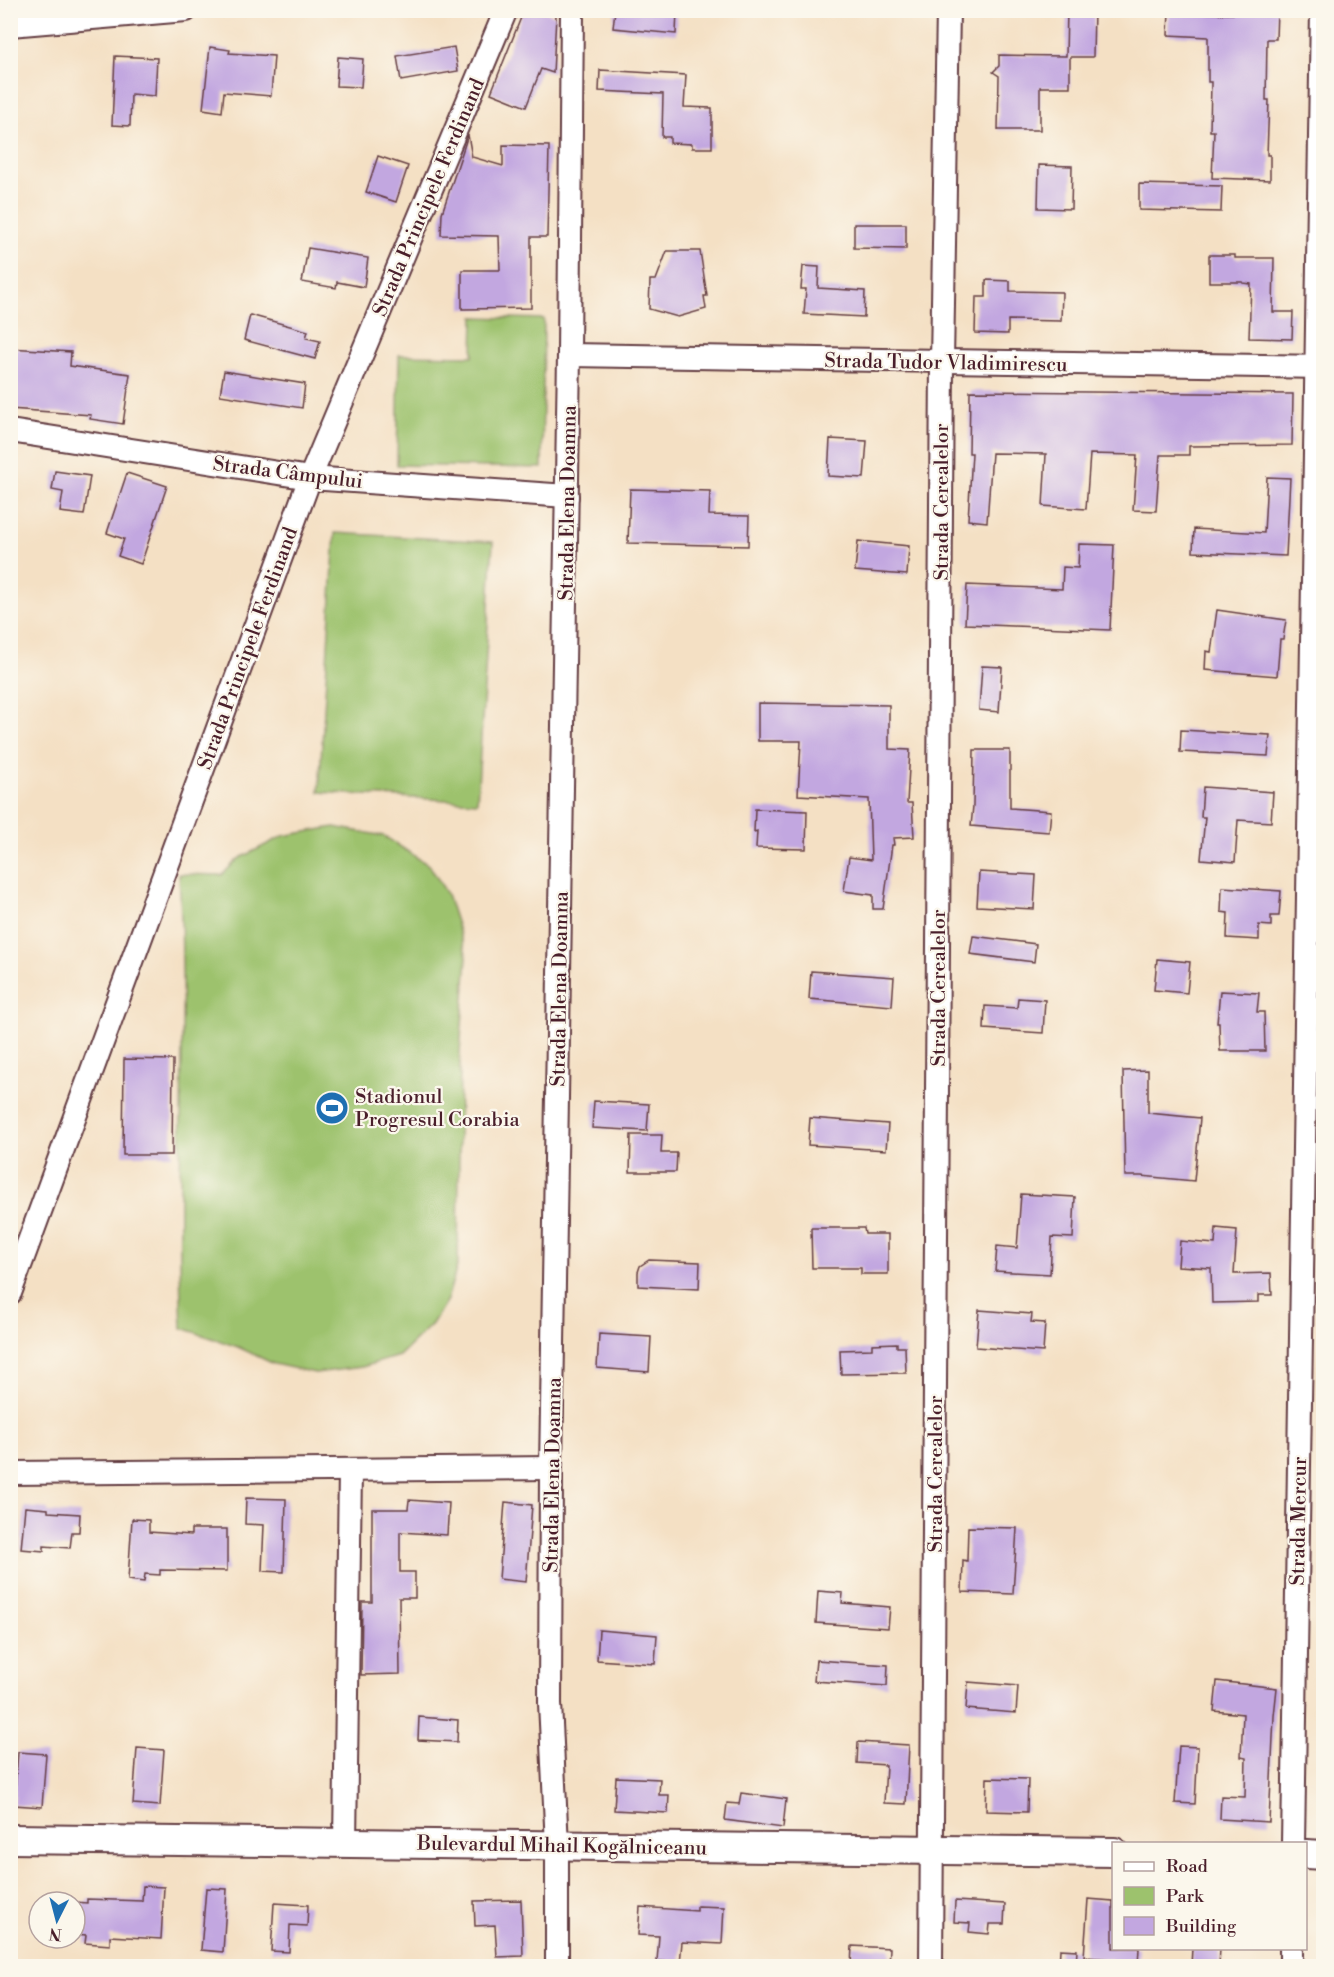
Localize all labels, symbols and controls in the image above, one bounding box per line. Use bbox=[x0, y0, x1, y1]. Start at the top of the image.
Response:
street label: Strada Principele Ferdinand bbox=[368, 74, 491, 320]
street label: Strada Tudor Vladimirescu bbox=[824, 349, 1068, 378]
street label: Strada Elena Doamna bbox=[554, 404, 583, 601]
street label: Strada Cerealelor bbox=[930, 423, 955, 581]
street label: Strada Câmpului bbox=[211, 452, 365, 495]
street label: Strada Principele Ferdinand bbox=[193, 523, 304, 773]
street label: Strada Elena Doamna bbox=[546, 890, 575, 1087]
street label: Strada Cerealelor bbox=[927, 909, 952, 1067]
place label: Stadionul Progresul Corabia bbox=[355, 1085, 521, 1133]
sports icon: Stadionul Progresul Corabia bbox=[314, 1090, 350, 1126]
street label: Strada Elena Doamna bbox=[539, 1376, 568, 1573]
street label: Strada Cerealelor bbox=[924, 1395, 949, 1553]
street label: Strada Mercur bbox=[1286, 1456, 1313, 1586]
street label: Bulevardul Mihail Kogălniceanu bbox=[416, 1831, 708, 1862]
legend bbox=[1112, 1842, 1307, 1950]
text: Road bbox=[1166, 1855, 1209, 1878]
text: Park bbox=[1166, 1885, 1205, 1908]
north arrow bbox=[27, 1890, 87, 1950]
text: Building bbox=[1165, 1915, 1237, 1938]
text: N bbox=[48, 1923, 63, 1945]

